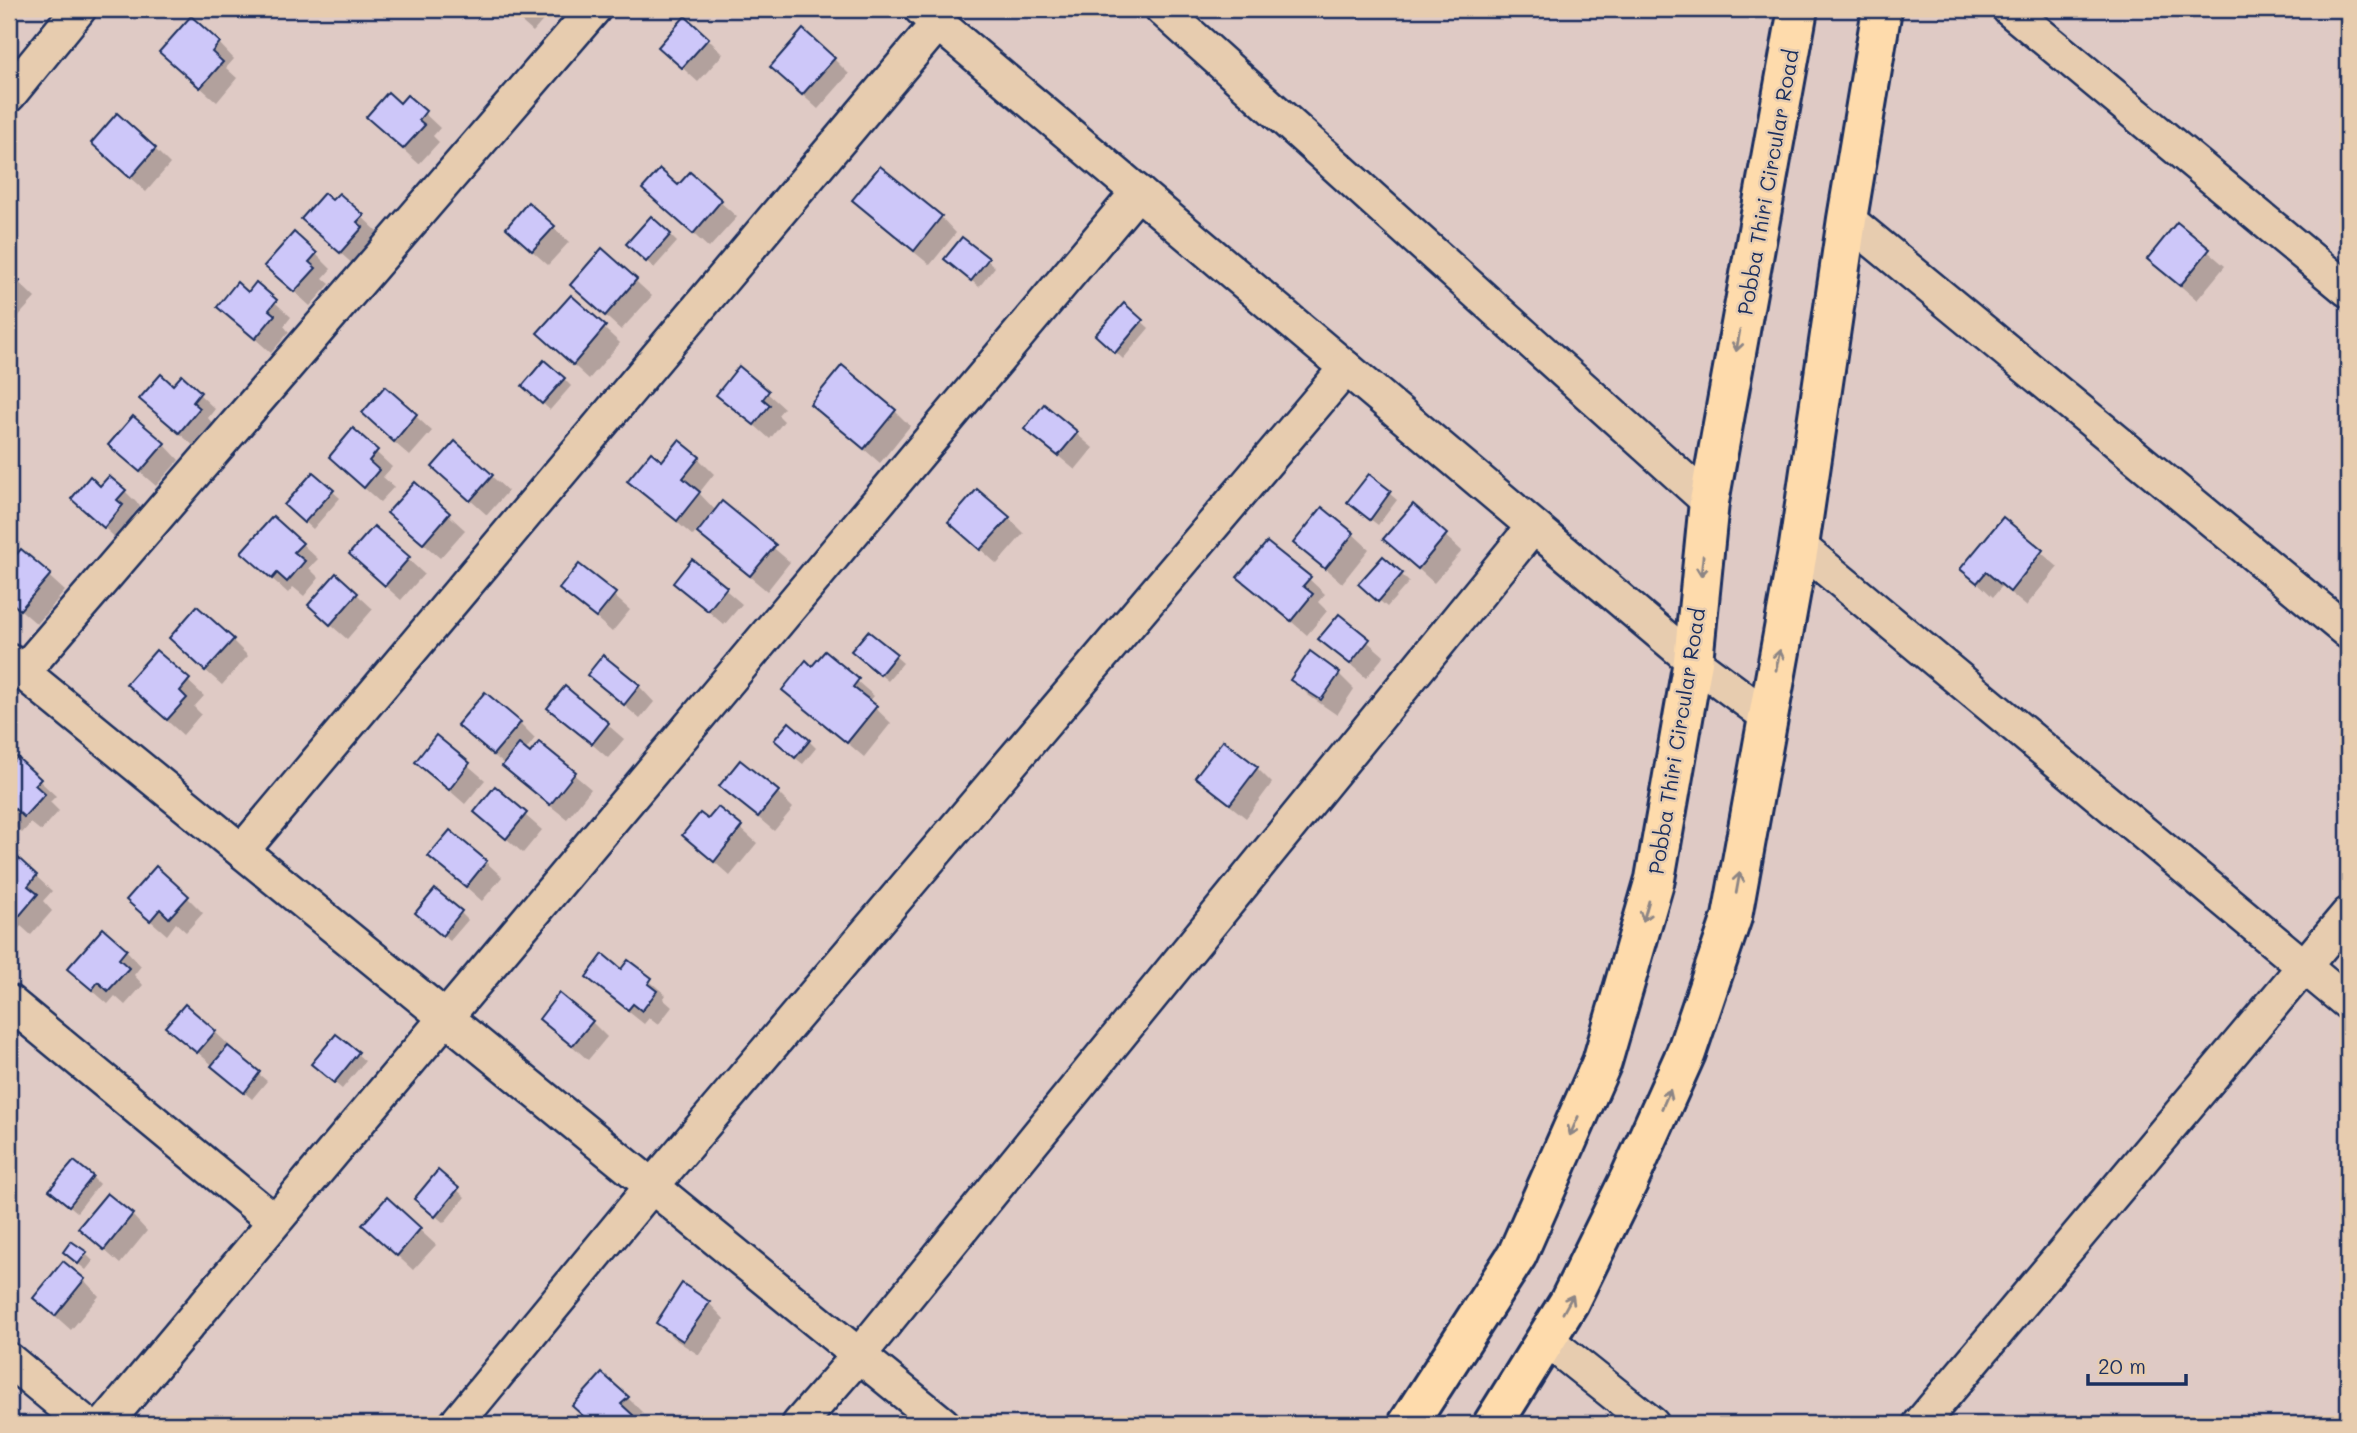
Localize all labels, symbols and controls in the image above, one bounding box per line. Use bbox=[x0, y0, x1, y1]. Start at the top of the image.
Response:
street label: Pobba Thiri Circular Road bbox=[1730, 47, 1804, 317]
one-way arrow bbox=[1731, 329, 1744, 352]
one-way arrow bbox=[1696, 554, 1709, 577]
street label: Pobba Thiri Circular Road bbox=[1642, 606, 1710, 876]
one-way arrow bbox=[1771, 649, 1785, 671]
one-way arrow bbox=[1731, 873, 1745, 895]
one-way arrow bbox=[1638, 899, 1651, 921]
one-way arrow bbox=[1660, 1089, 1673, 1110]
one-way arrow bbox=[1567, 1115, 1580, 1136]
one-way arrow bbox=[1562, 1294, 1575, 1315]
scale bar bbox=[2088, 1342, 2186, 1386]
text: 20 m bbox=[2098, 1352, 2146, 1379]

